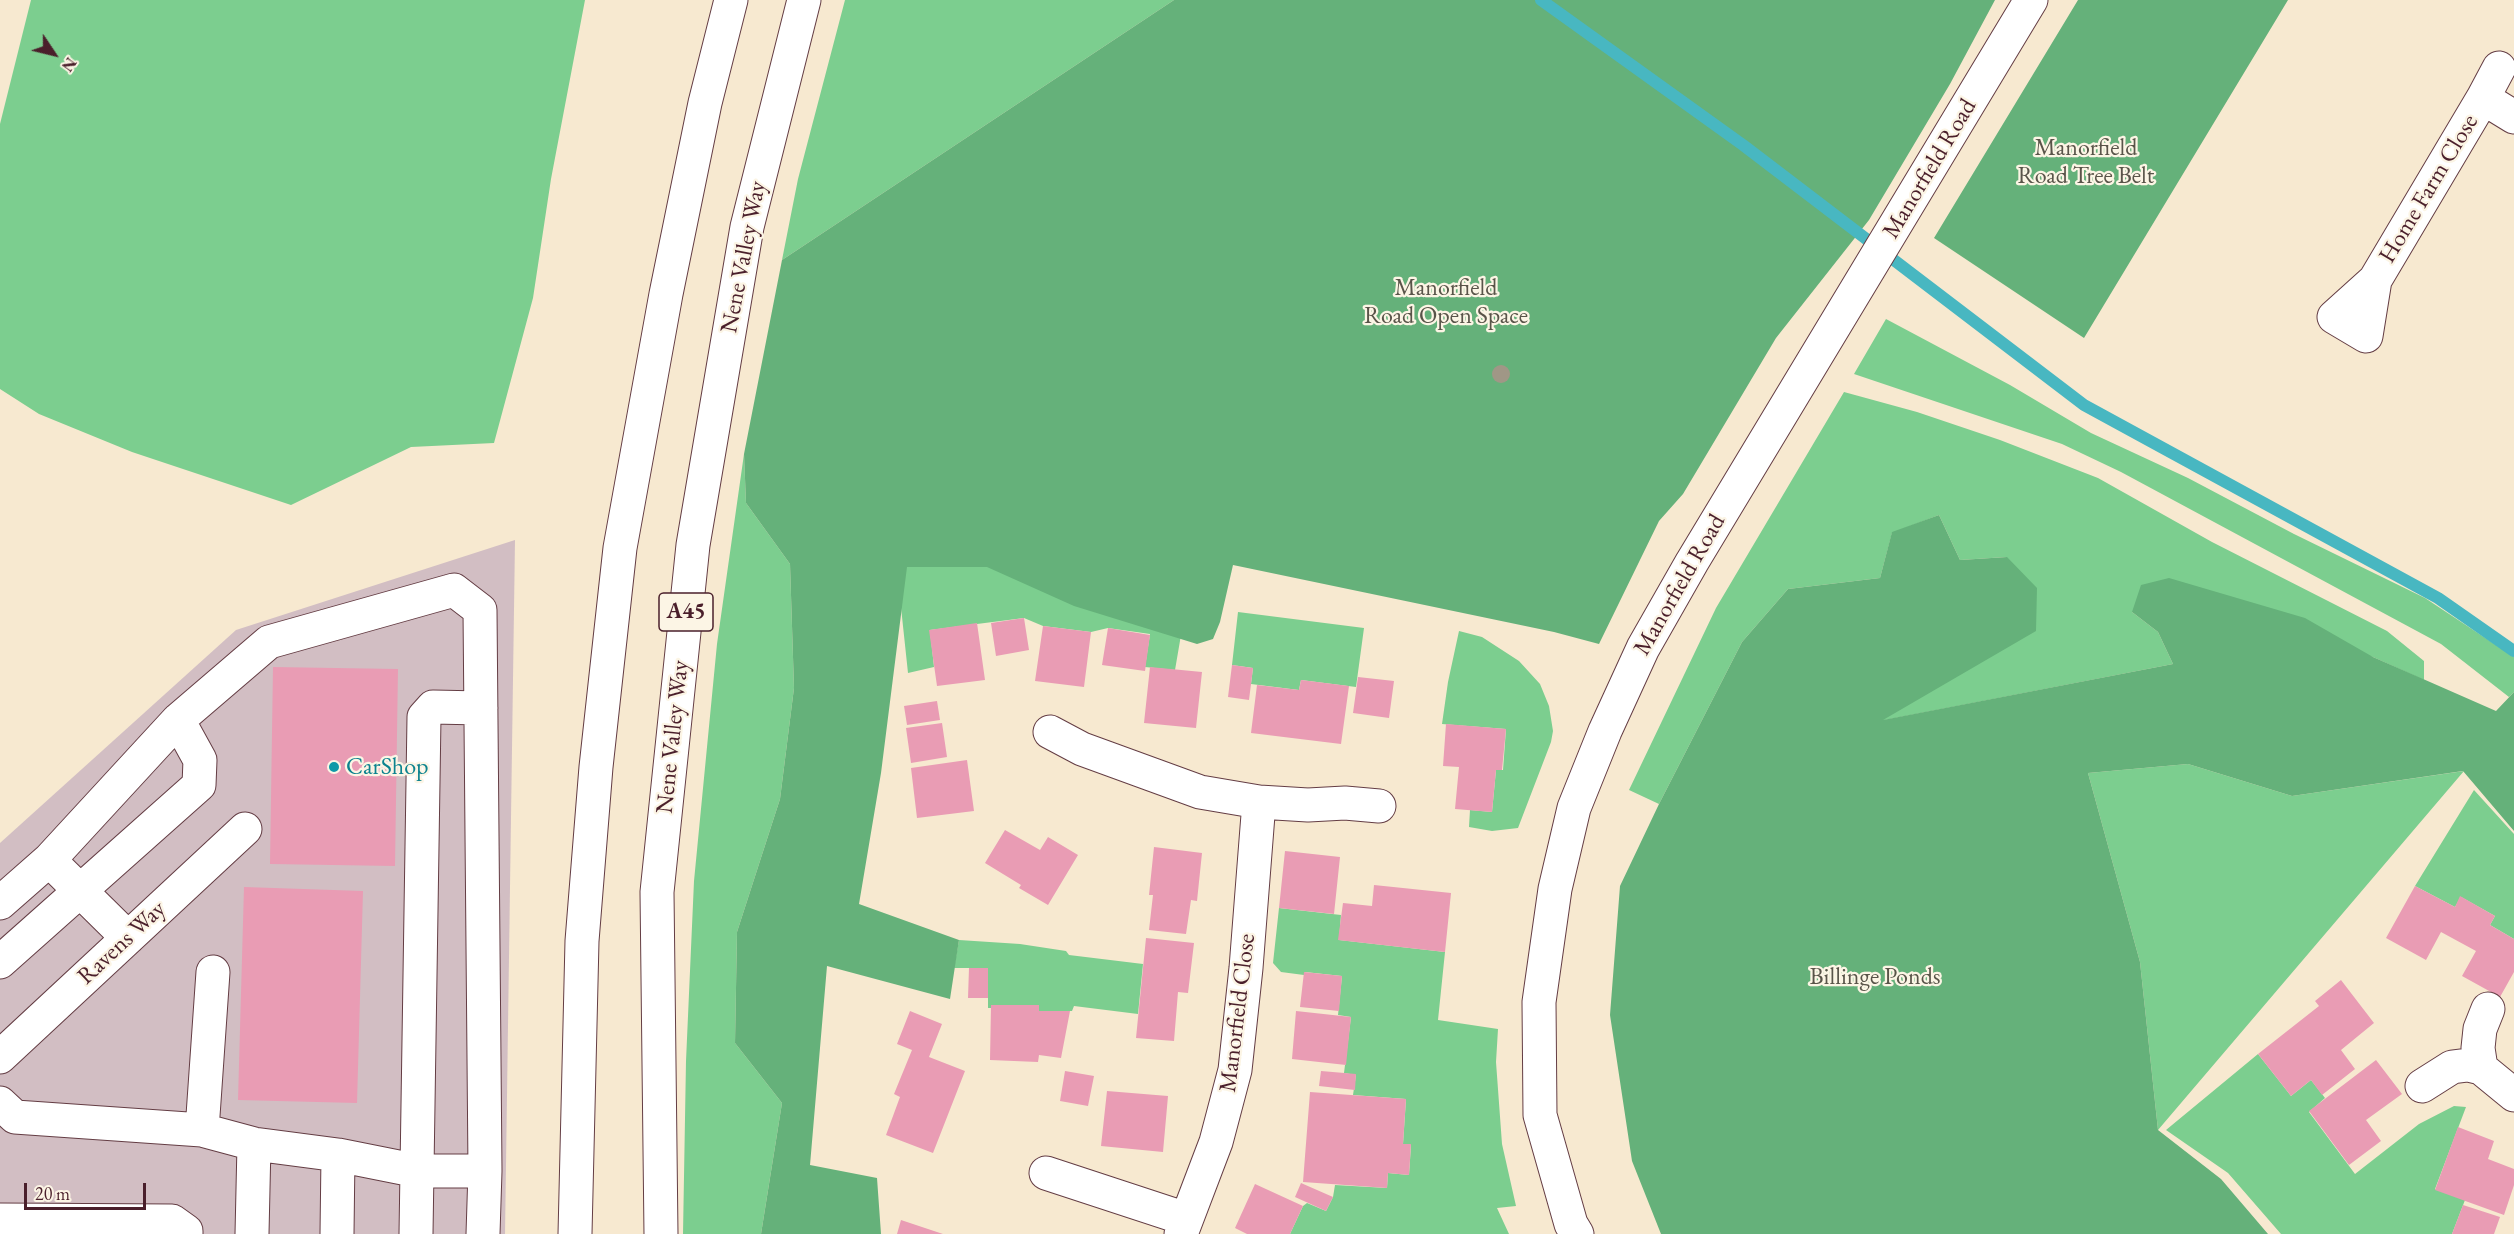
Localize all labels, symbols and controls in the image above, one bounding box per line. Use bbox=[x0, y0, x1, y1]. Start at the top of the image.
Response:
north arrow bbox=[24, 24, 84, 84]
text: N bbox=[57, 53, 81, 76]
street label: Manorfield Road bbox=[1877, 94, 1983, 244]
street label: Home Farm Close bbox=[2373, 109, 2485, 269]
park label: Manorfield Road Tree Belt bbox=[2018, 134, 2154, 190]
street label: Nene Valley Way bbox=[715, 179, 773, 335]
park label: Manorfield Road Open Space bbox=[1364, 274, 1528, 330]
street label: Manorfield Road bbox=[1628, 509, 1732, 661]
road number: A45 bbox=[659, 593, 713, 631]
street label: Nene Valley Way bbox=[651, 659, 695, 815]
place label: CarShop bbox=[346, 753, 428, 781]
marker: CarShop bbox=[327, 760, 341, 774]
street label: Ravens Way bbox=[72, 895, 172, 991]
street label: Manorfield Close bbox=[1214, 932, 1262, 1094]
park label: Billinge Ponds bbox=[1809, 963, 1941, 991]
scale bar bbox=[27, 1171, 148, 1209]
text: 20 m bbox=[35, 1182, 70, 1205]

